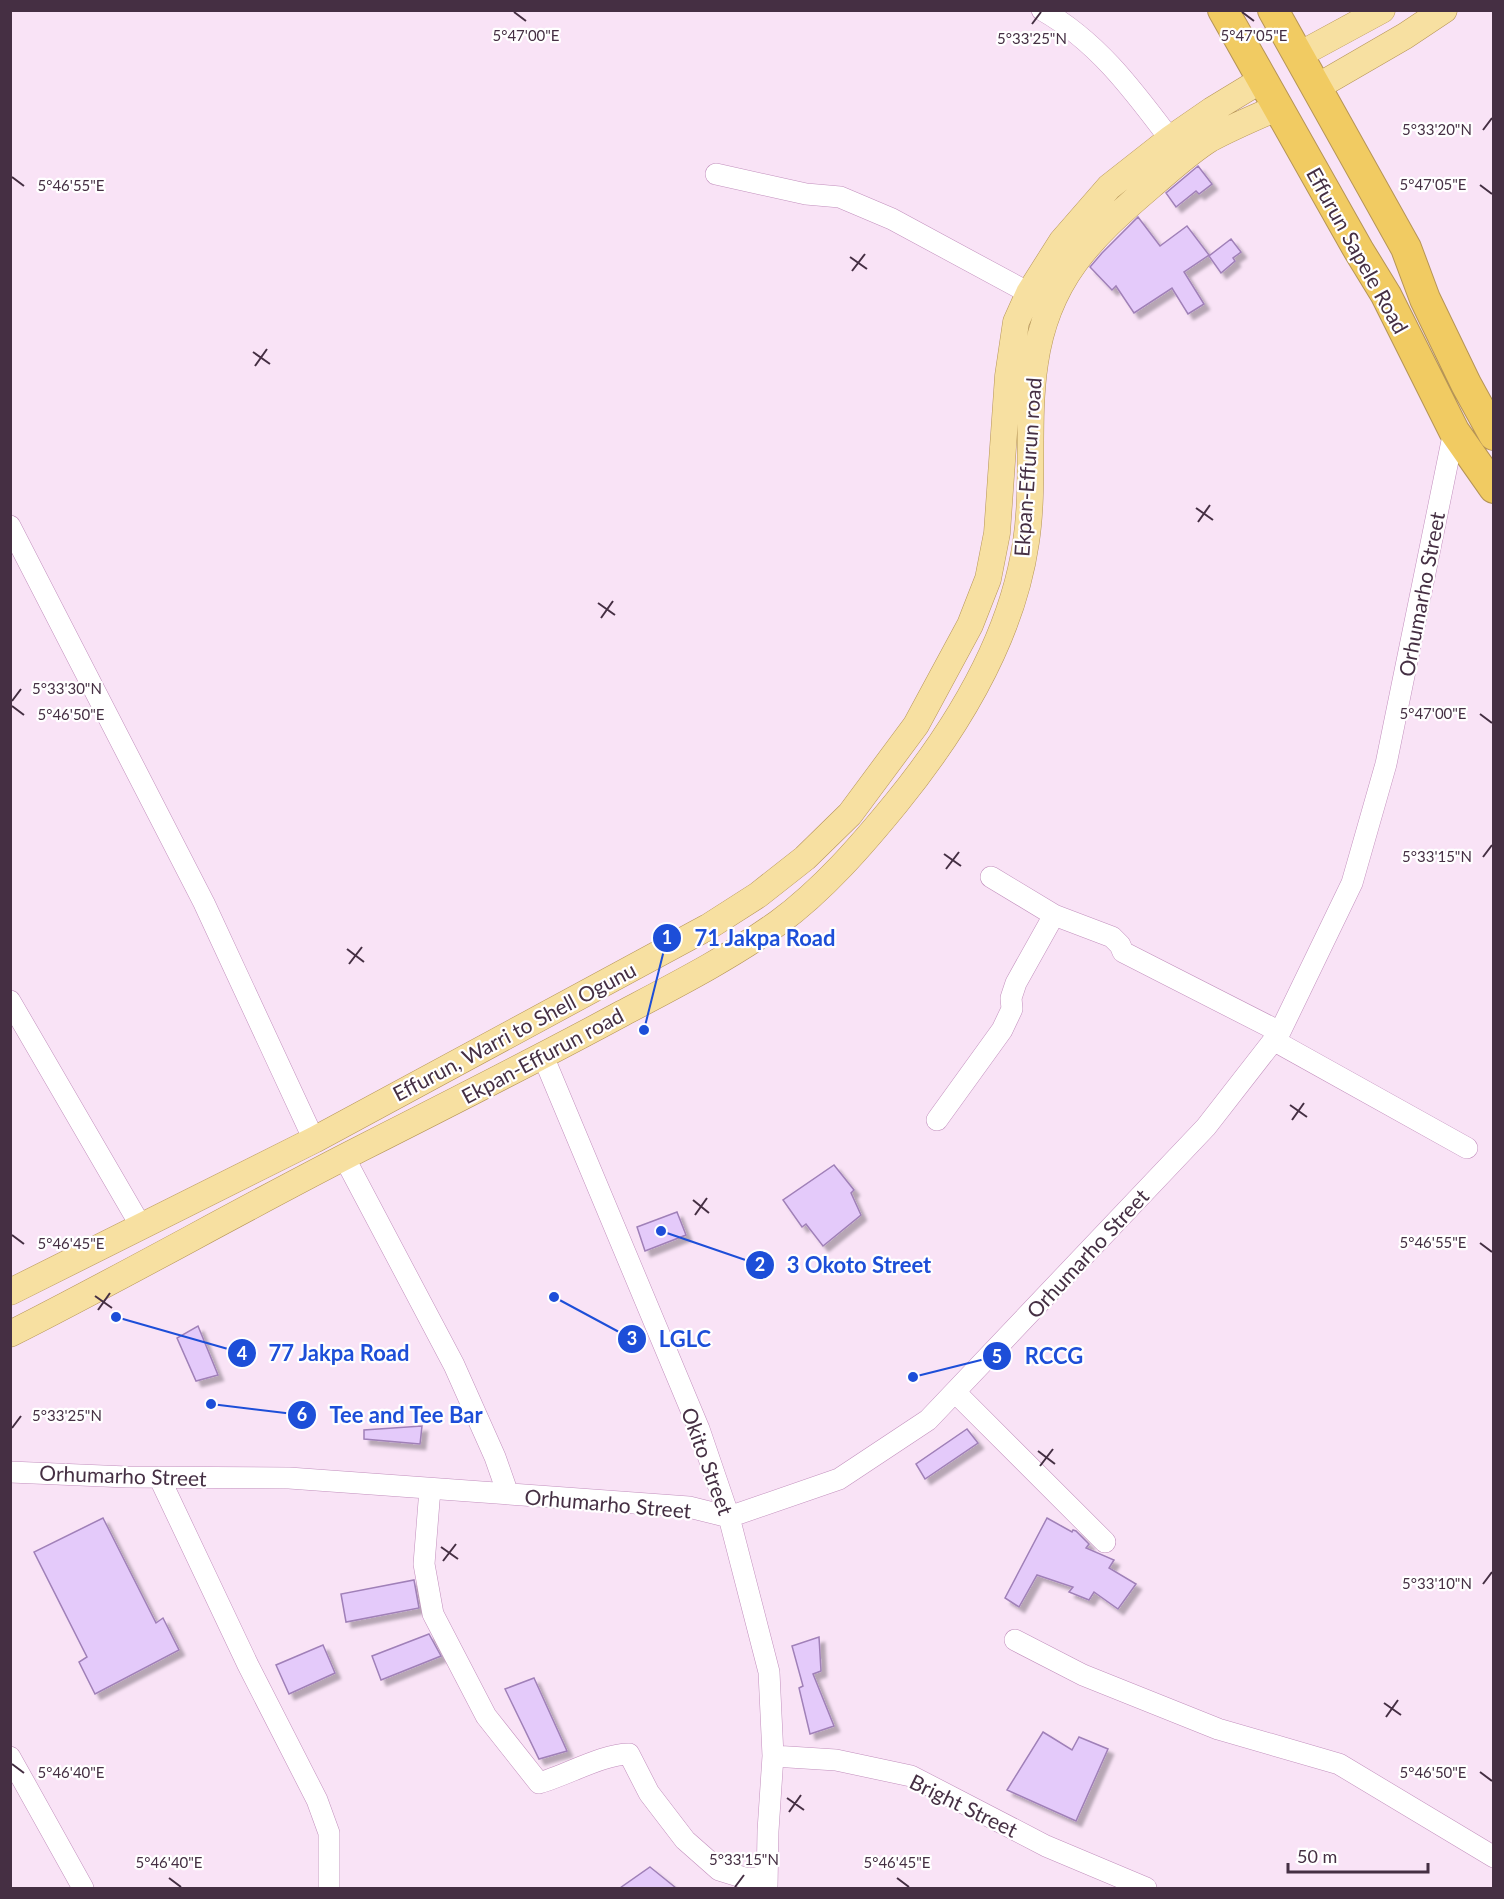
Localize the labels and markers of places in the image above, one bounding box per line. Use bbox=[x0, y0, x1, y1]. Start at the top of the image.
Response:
callout: 71 Jakpa Road bbox=[652, 918, 848, 958]
callout: 3 Okoto Street bbox=[745, 1245, 943, 1285]
callout: LGLC bbox=[617, 1319, 723, 1359]
callout: 77 Jakpa Road bbox=[227, 1333, 422, 1373]
callout: RCCG bbox=[982, 1336, 1095, 1376]
callout: Tee and Tee Bar bbox=[287, 1395, 495, 1435]

